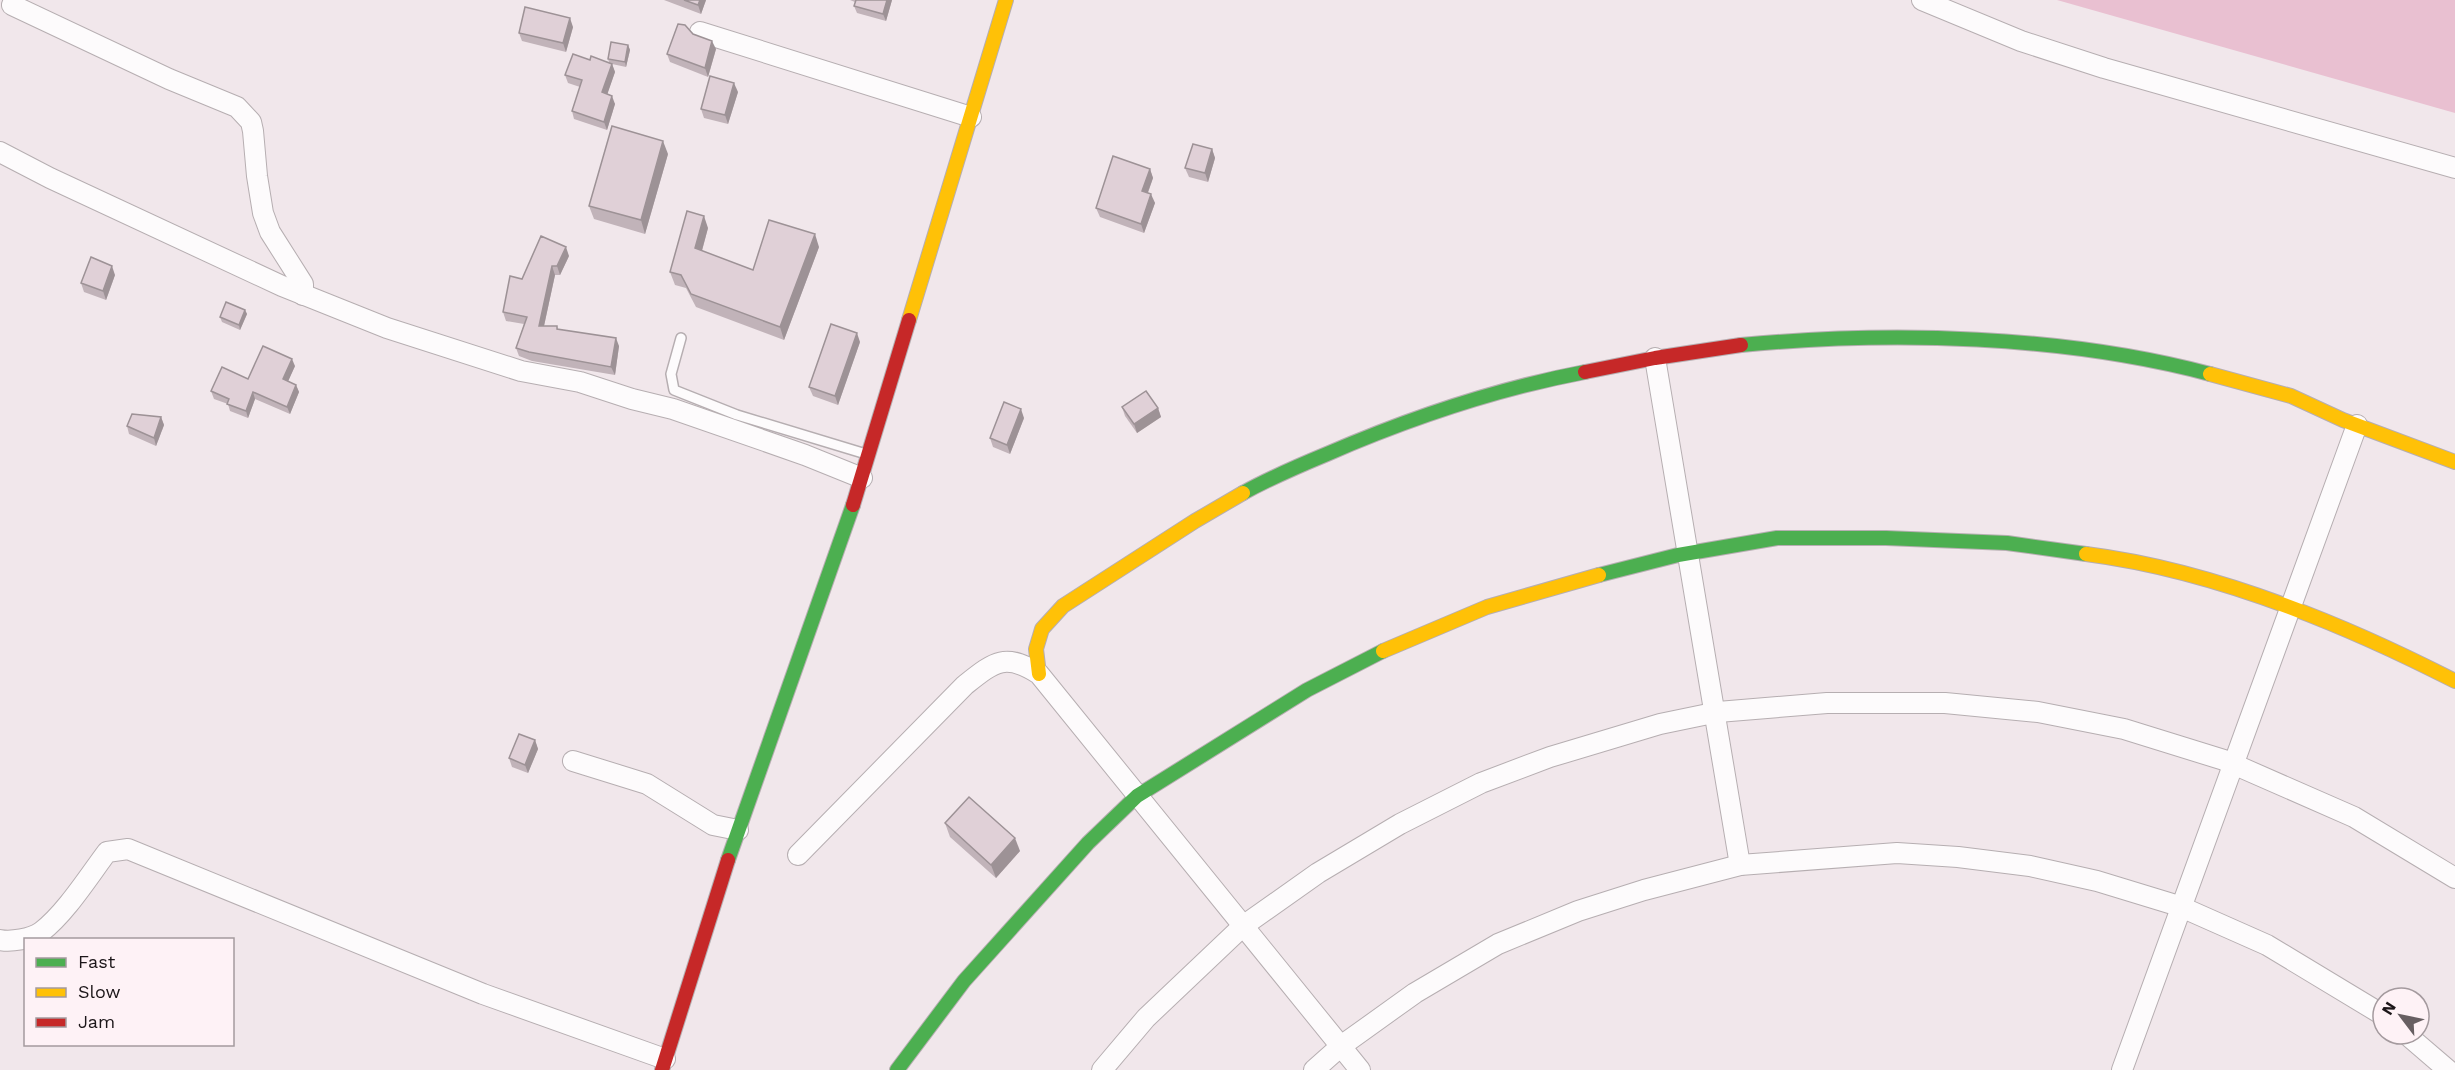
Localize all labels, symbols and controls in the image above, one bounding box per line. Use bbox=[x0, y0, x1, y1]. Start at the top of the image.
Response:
legend bbox=[24, 938, 234, 1046]
text: Fast bbox=[78, 951, 116, 972]
text: Slow bbox=[78, 981, 121, 1002]
north arrow bbox=[2371, 986, 2431, 1046]
text: N bbox=[2378, 998, 2400, 1018]
text: Jam bbox=[78, 1011, 115, 1032]

